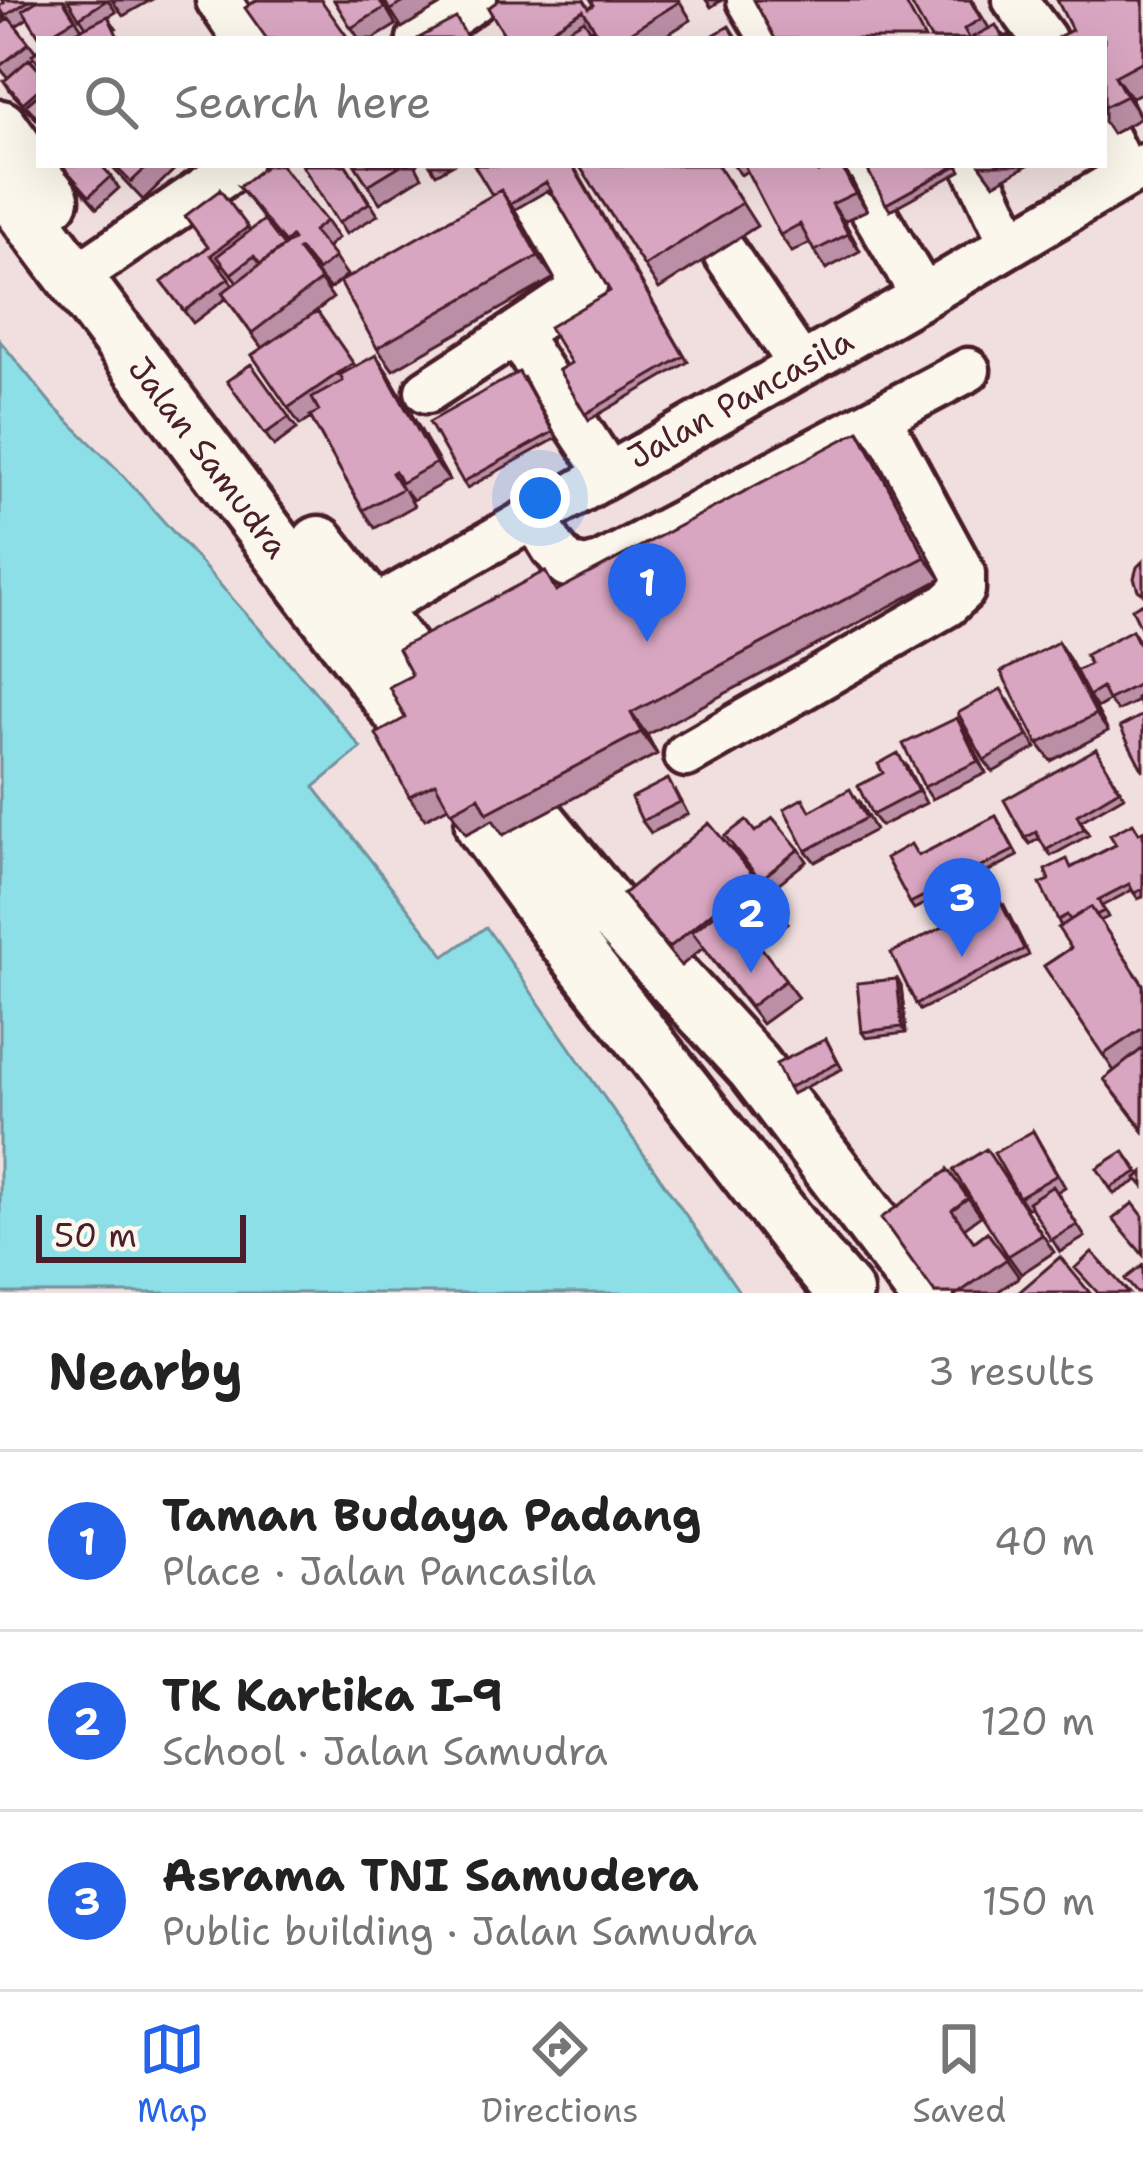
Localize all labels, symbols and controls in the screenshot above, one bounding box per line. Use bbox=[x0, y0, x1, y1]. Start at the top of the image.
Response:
search box bbox=[36, 36, 1107, 168]
icon: search bbox=[78, 69, 144, 135]
text: Search here bbox=[174, 72, 431, 132]
street label: Jalan Pancasila bbox=[619, 318, 861, 479]
street label: Jalan Samudra bbox=[118, 347, 299, 567]
your location bbox=[510, 468, 570, 528]
pin: 1 bbox=[608, 543, 686, 642]
pin: 3 bbox=[923, 858, 1001, 957]
pin: 2 bbox=[712, 874, 790, 973]
scale bar bbox=[36, 1209, 246, 1262]
text: 50 m bbox=[54, 1213, 137, 1258]
text: Nearby bbox=[48, 1337, 243, 1405]
text: 3 results bbox=[928, 1345, 1095, 1397]
text: Taman Budaya Padang bbox=[162, 1485, 701, 1545]
text: 1 bbox=[78, 1515, 96, 1567]
text: 40 m bbox=[994, 1515, 1095, 1567]
text: Place · Jalan Pancasila bbox=[162, 1545, 596, 1597]
text: TK Kartika I-9 bbox=[162, 1665, 503, 1725]
text: 2 bbox=[73, 1695, 101, 1747]
text: 120 m bbox=[980, 1695, 1095, 1747]
text: School · Jalan Samudra bbox=[162, 1725, 608, 1777]
text: Asrama TNI Samudera bbox=[162, 1845, 699, 1905]
text: 3 bbox=[73, 1875, 101, 1927]
text: 150 m bbox=[982, 1875, 1095, 1927]
text: Public building · Jalan Samudra bbox=[162, 1905, 757, 1957]
tab: Map bbox=[137, 2016, 208, 2133]
tab: Directions bbox=[481, 2016, 639, 2133]
tab: Saved bbox=[912, 2016, 1006, 2133]

